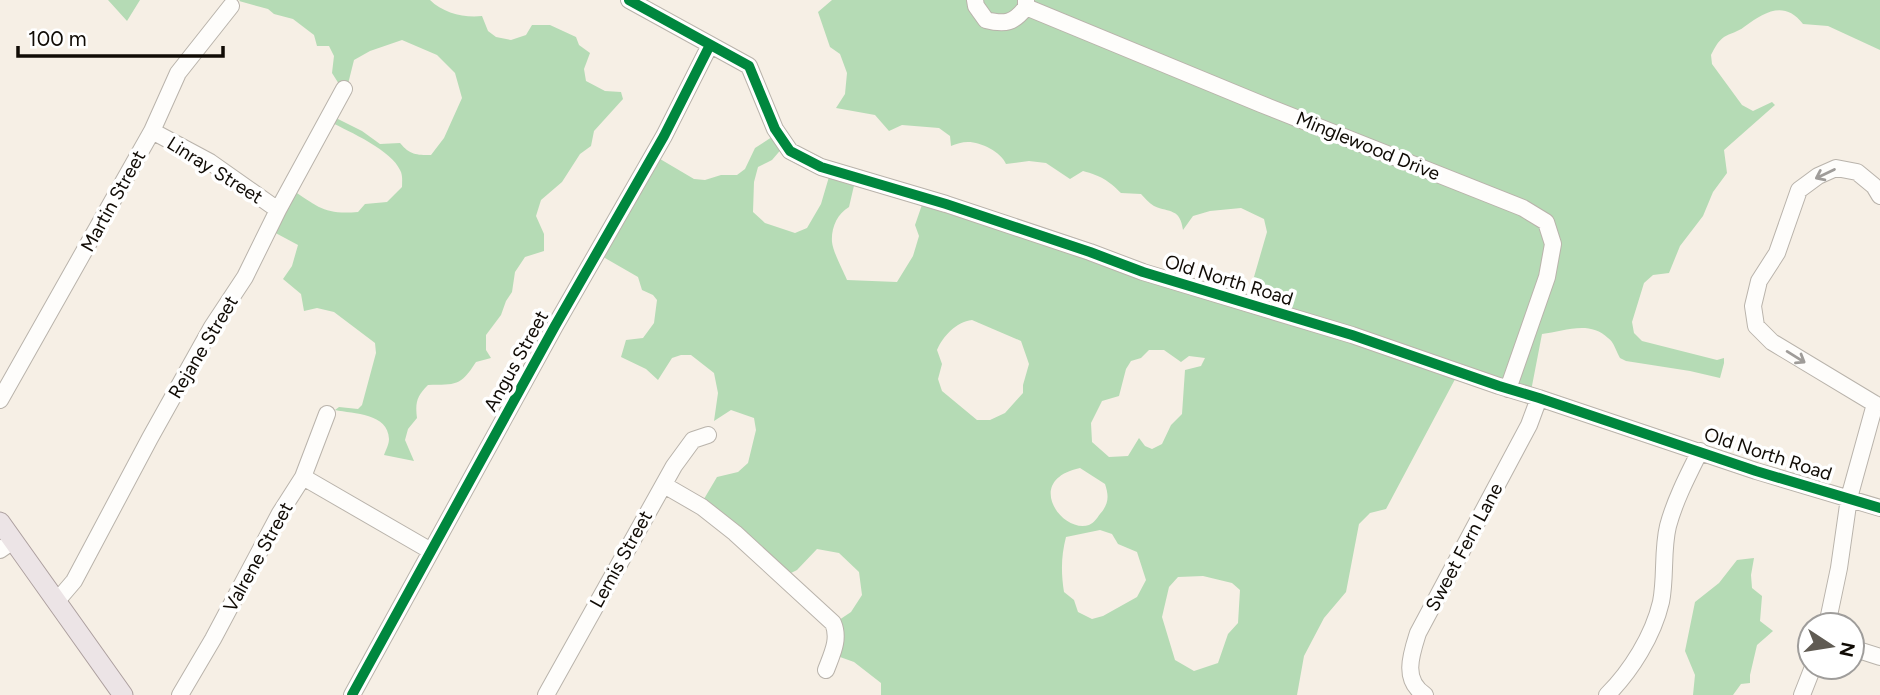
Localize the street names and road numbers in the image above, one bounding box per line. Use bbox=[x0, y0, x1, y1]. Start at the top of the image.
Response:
street label: Minglewood Drive bbox=[1293, 107, 1443, 185]
street label: Linray Street bbox=[163, 131, 267, 209]
street label: Martin Street bbox=[76, 146, 150, 256]
street label: Old North Road bbox=[1162, 250, 1296, 310]
street label: Rejane Street bbox=[163, 291, 243, 403]
street label: Angus Street bbox=[479, 306, 553, 416]
street label: Old North Road bbox=[1701, 422, 1835, 486]
street label: Sweet Fern Lane bbox=[1421, 479, 1507, 615]
street label: Valrene Street bbox=[218, 498, 298, 616]
street label: Lemis Street bbox=[585, 506, 657, 612]

